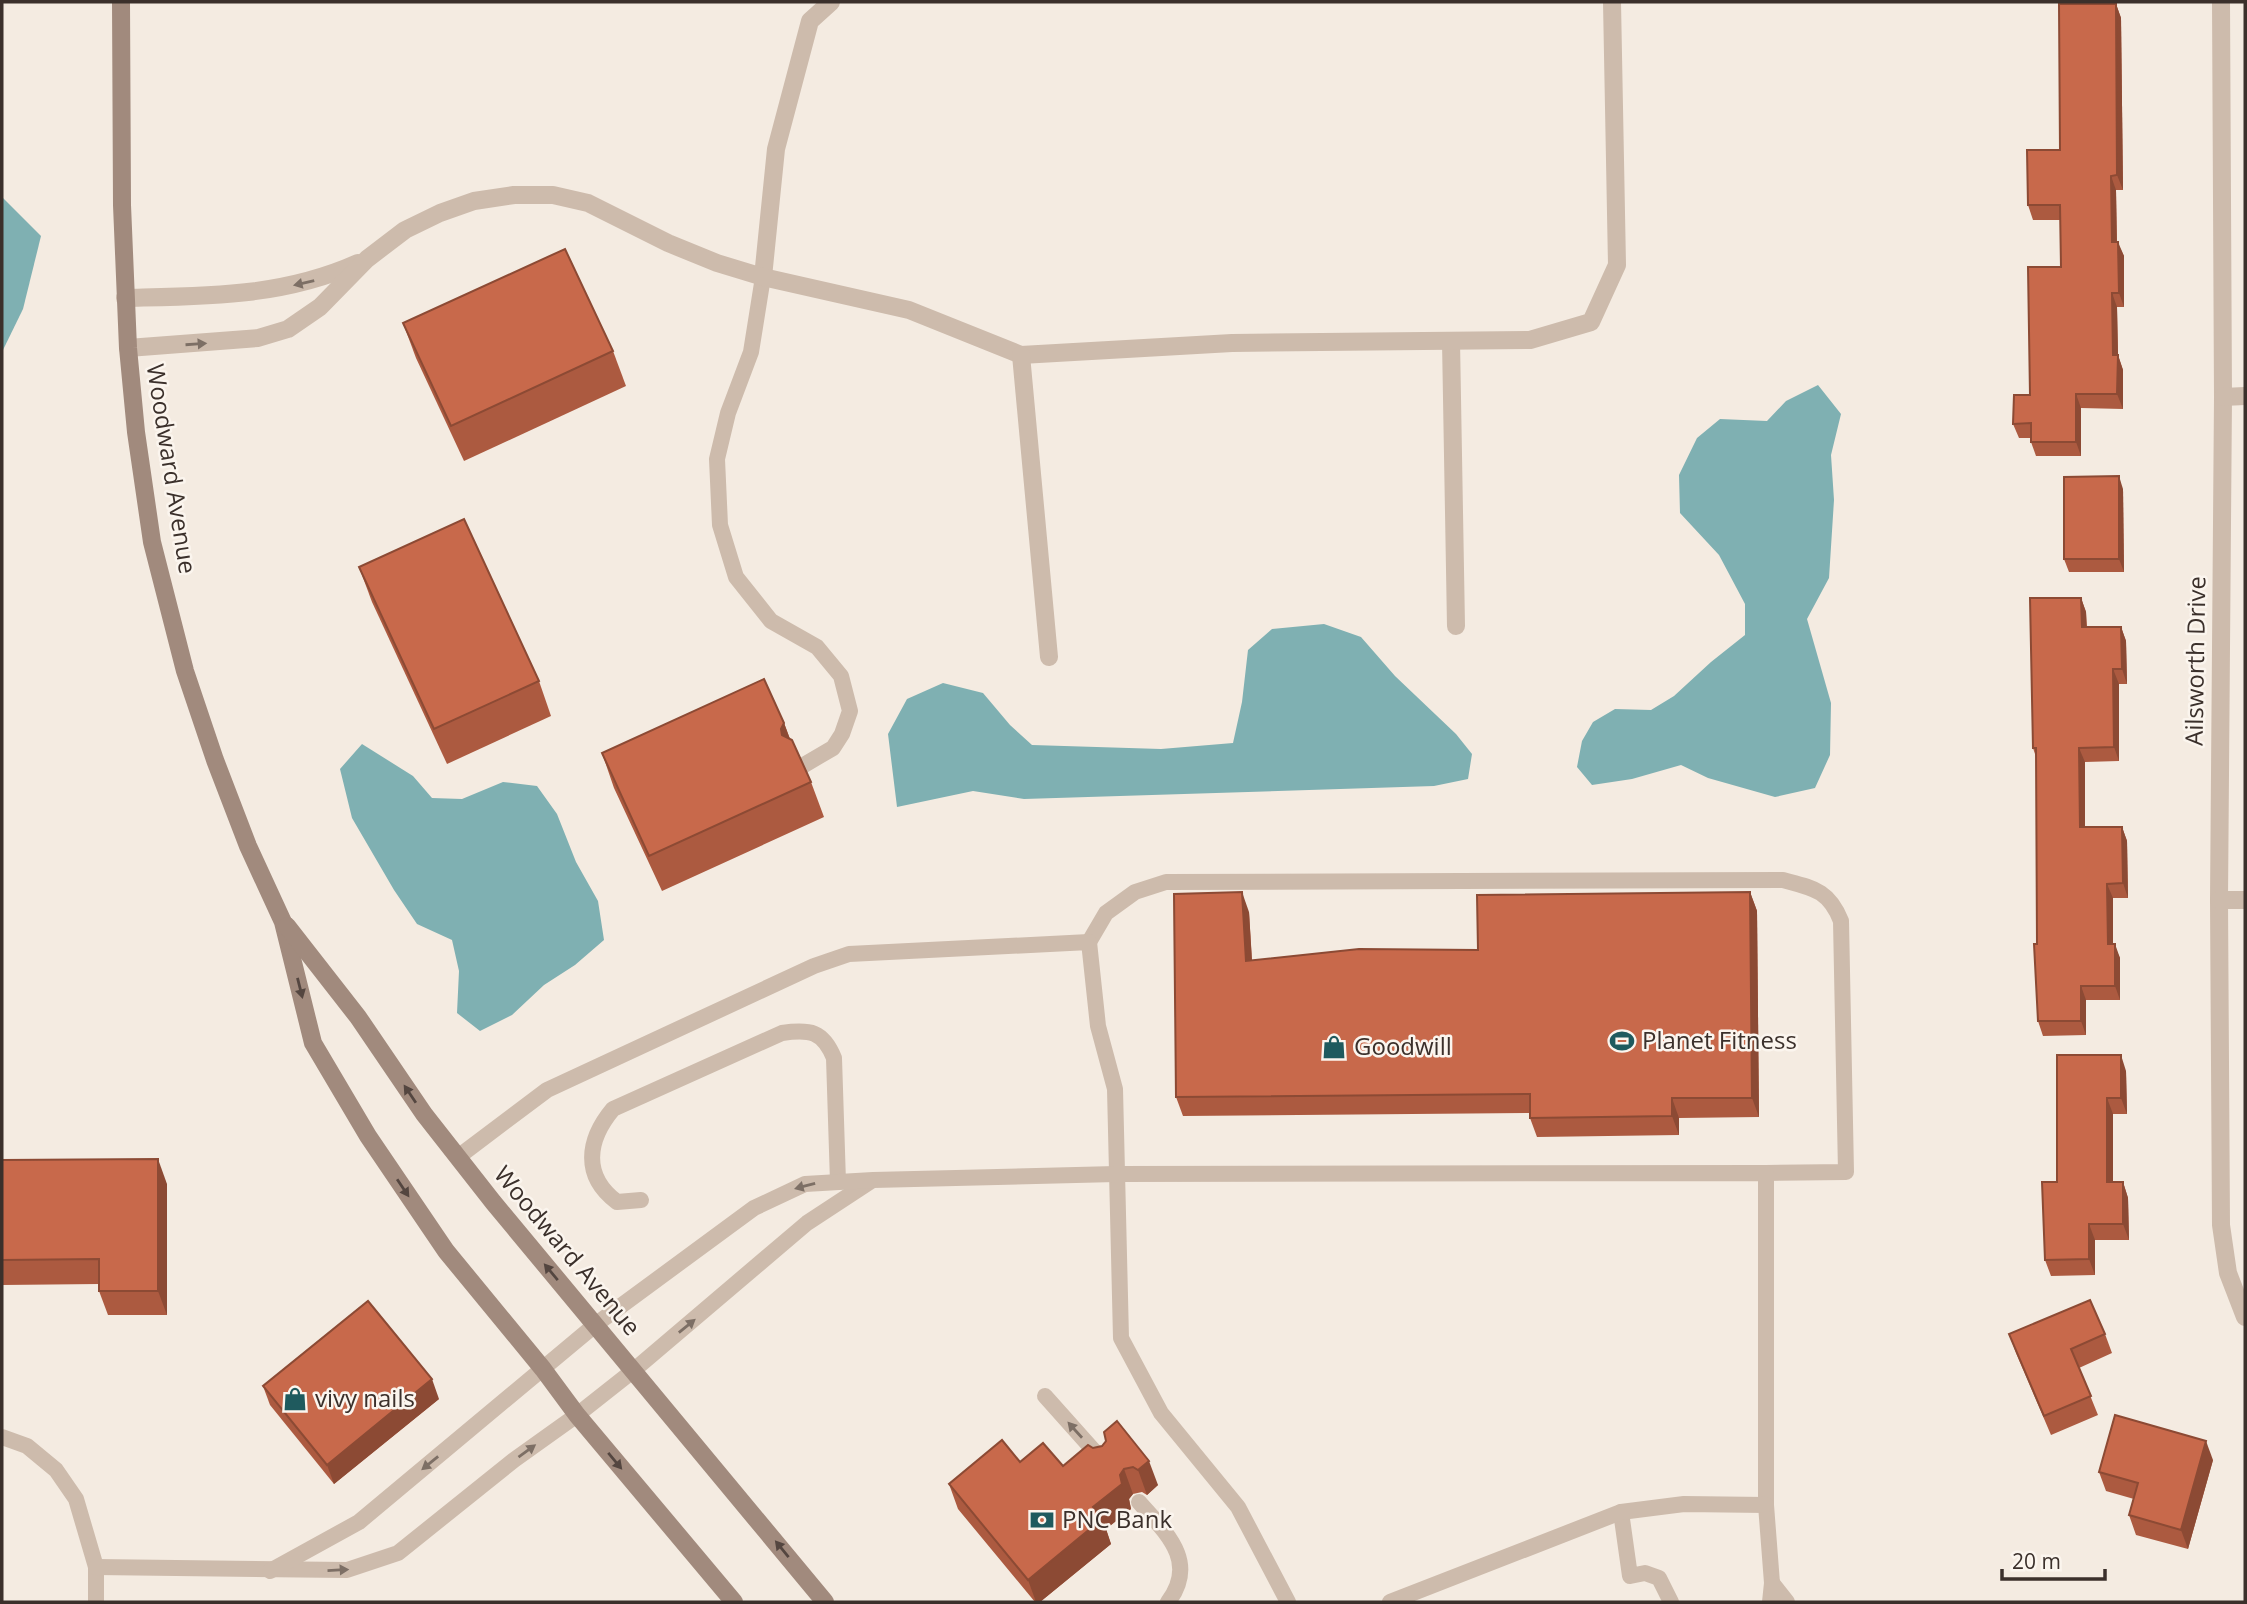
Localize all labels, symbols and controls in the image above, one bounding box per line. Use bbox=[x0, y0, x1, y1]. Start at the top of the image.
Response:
one-way arrow bbox=[293, 278, 315, 289]
one-way arrow bbox=[185, 338, 207, 349]
street label: Woodward Avenue bbox=[140, 362, 205, 576]
street label: Ailsworth Drive bbox=[2177, 576, 2212, 746]
one-way arrow bbox=[295, 977, 306, 999]
place label: Planet Fitness bbox=[1642, 1023, 1797, 1056]
sports icon: Planet Fitness bbox=[1608, 1027, 1636, 1055]
place label: Goodwill bbox=[1354, 1029, 1452, 1062]
shop icon: Goodwill bbox=[1320, 1033, 1348, 1061]
one-way arrow bbox=[403, 1085, 417, 1103]
street label: Woodward Avenue bbox=[487, 1158, 649, 1342]
one-way arrow bbox=[397, 1178, 410, 1198]
one-way arrow bbox=[794, 1181, 816, 1192]
one-way arrow bbox=[544, 1264, 559, 1281]
one-way arrow bbox=[677, 1319, 695, 1334]
place label: vivy nails bbox=[315, 1381, 415, 1414]
shop icon: vivy nails bbox=[281, 1385, 309, 1413]
one-way arrow bbox=[1068, 1421, 1083, 1438]
one-way arrow bbox=[518, 1444, 536, 1458]
one-way arrow bbox=[608, 1451, 623, 1469]
one-way arrow bbox=[421, 1455, 439, 1471]
place label: PNC Bank bbox=[1062, 1502, 1172, 1535]
bank icon: PNC Bank bbox=[1028, 1506, 1056, 1534]
scale bar bbox=[2002, 1538, 2105, 1582]
one-way arrow bbox=[775, 1540, 790, 1558]
text: 20 m bbox=[2012, 1547, 2061, 1575]
one-way arrow bbox=[327, 1564, 349, 1575]

